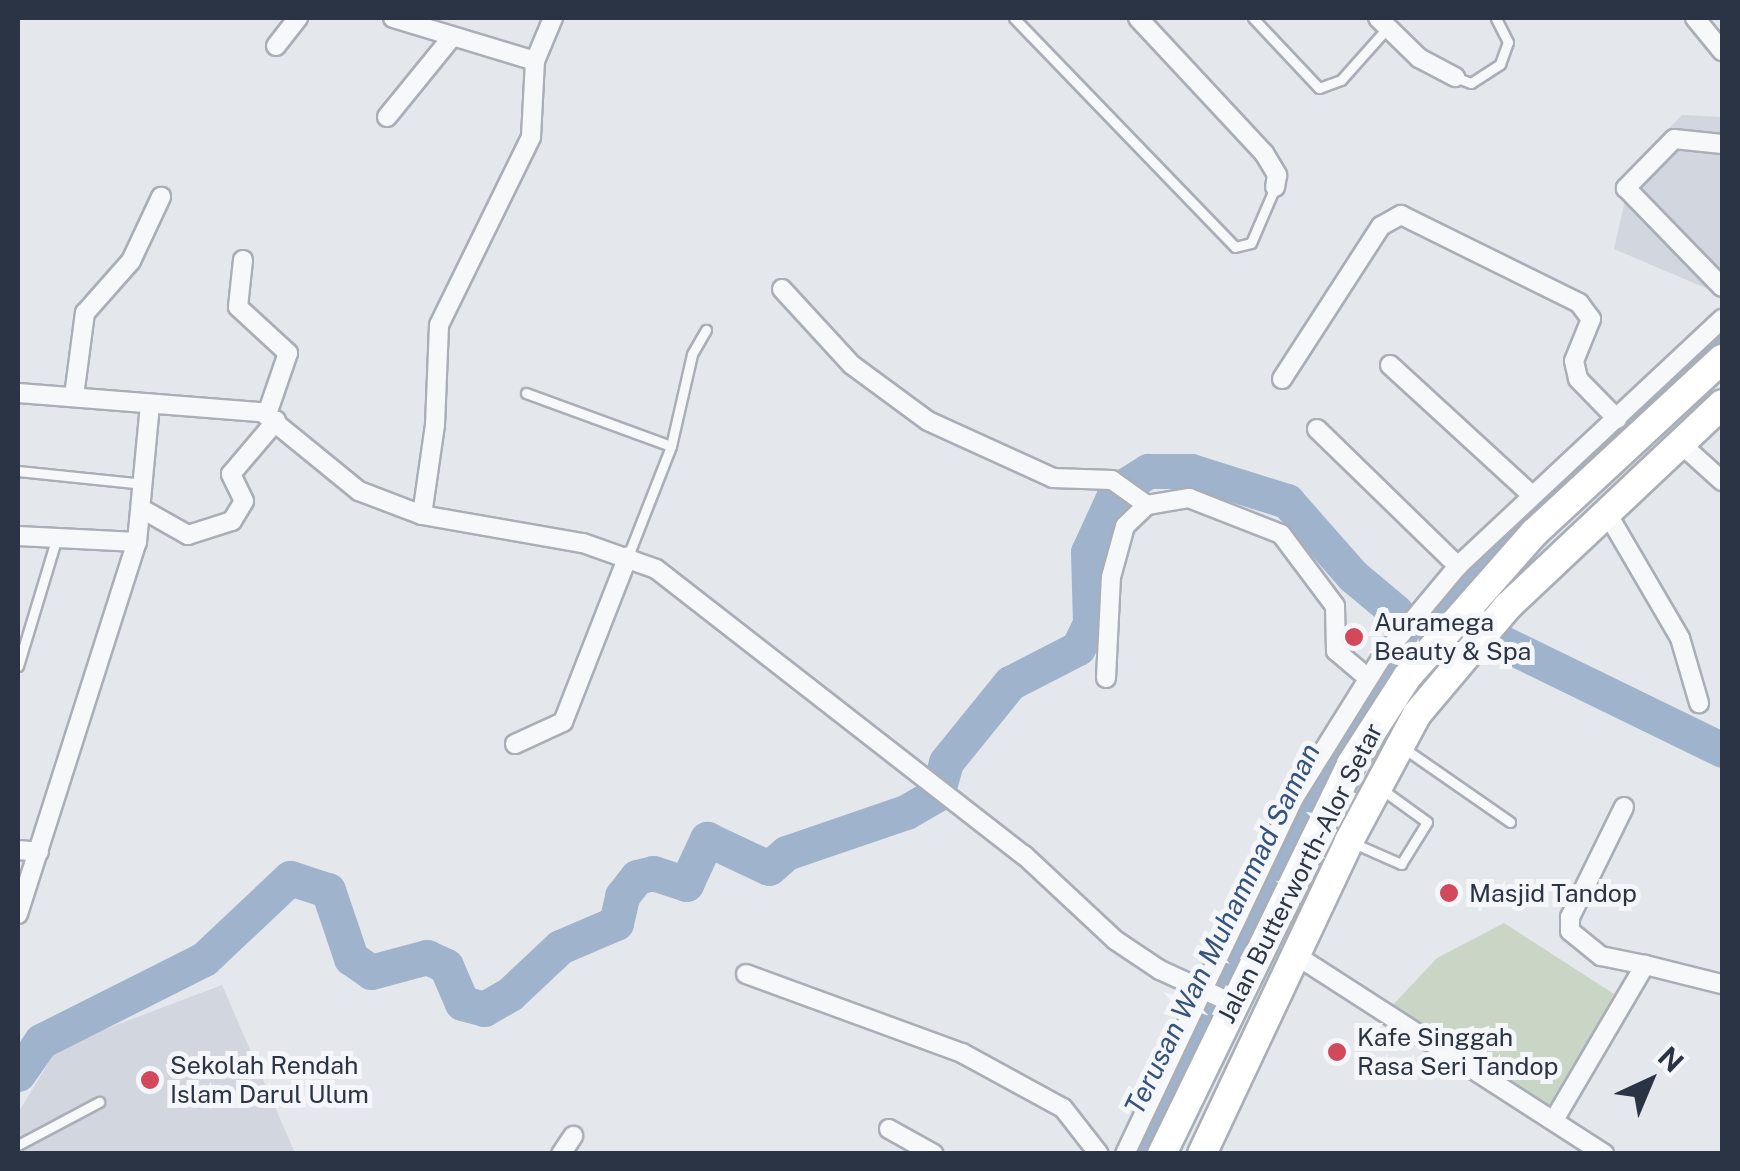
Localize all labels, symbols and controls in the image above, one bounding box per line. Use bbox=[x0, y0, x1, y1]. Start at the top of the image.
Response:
place label: Auramega Beauty & Spa bbox=[1374, 608, 1531, 667]
marker: Auramega Beauty & Spa bbox=[1343, 626, 1365, 648]
street label: Jalan Butterworth-Alor Setar bbox=[1211, 718, 1389, 1028]
water label: Terusan Wan Muhammad Saman bbox=[1117, 738, 1327, 1120]
place label: Masjid Tandop bbox=[1469, 878, 1637, 908]
marker: Masjid Tandop bbox=[1438, 882, 1460, 904]
place label: Kafe Singgah Rasa Seri Tandop bbox=[1357, 1023, 1558, 1082]
north arrow bbox=[1600, 1031, 1700, 1131]
text: N bbox=[1652, 1040, 1691, 1079]
marker: Kafe Singgah Rasa Seri Tandop bbox=[1326, 1041, 1348, 1063]
place label: Sekolah Rendah Islam Darul Ulum bbox=[170, 1051, 369, 1110]
marker: Sekolah Rendah Islam Darul Ulum bbox=[139, 1069, 161, 1091]

